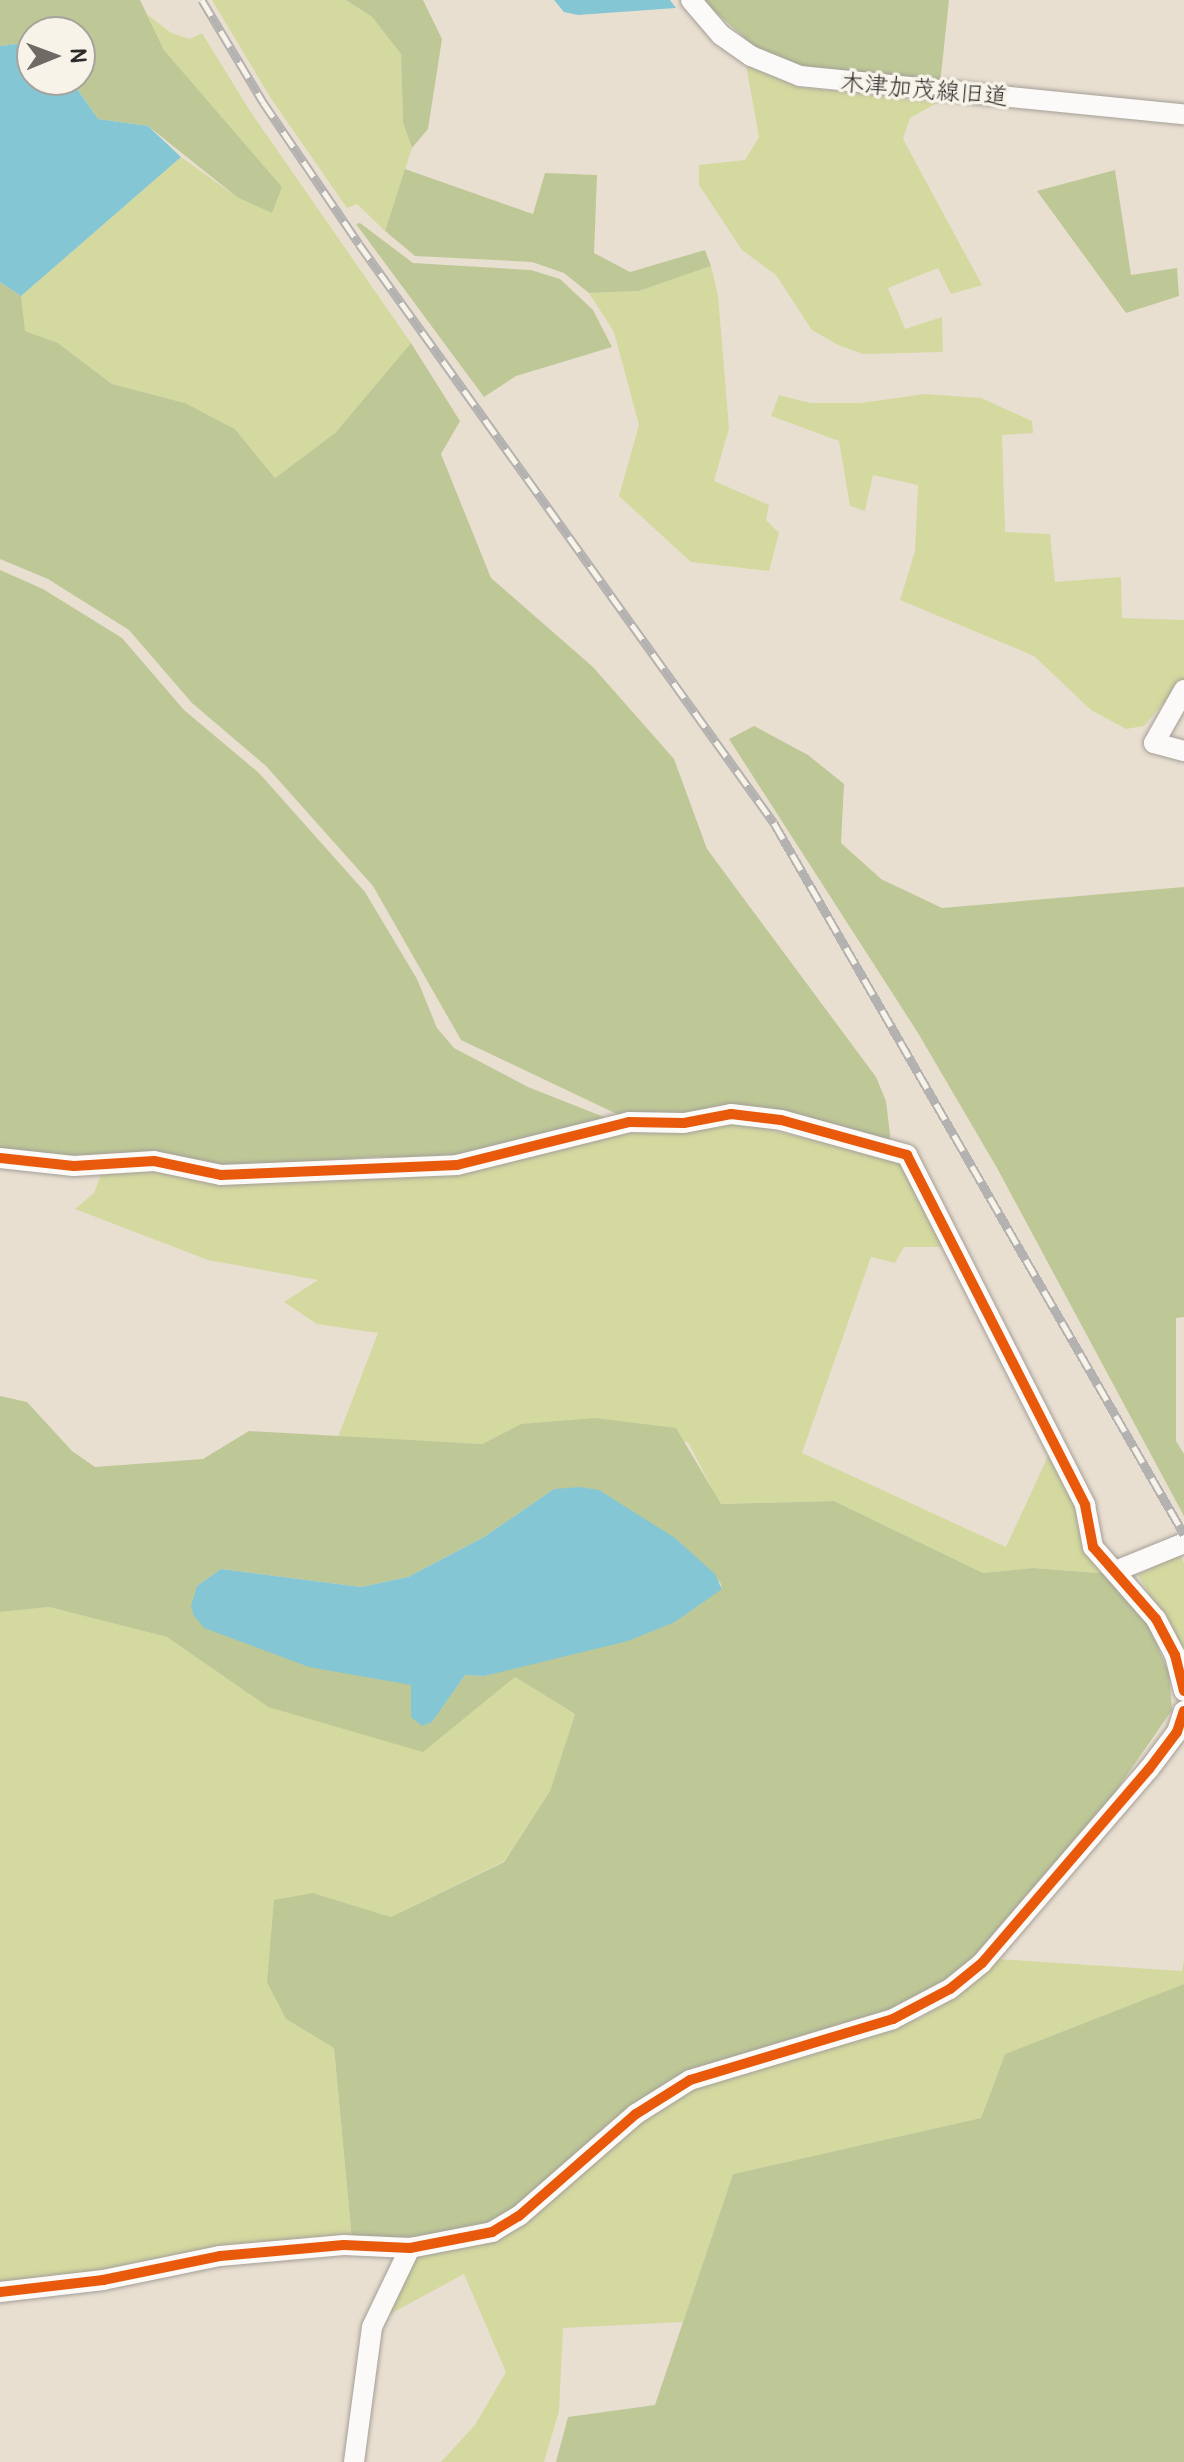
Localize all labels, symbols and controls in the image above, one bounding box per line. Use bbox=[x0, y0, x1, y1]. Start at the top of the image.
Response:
north arrow bbox=[16, 16, 96, 96]
text: N bbox=[64, 48, 92, 63]
street label: 木津加茂線旧道 bbox=[839, 68, 1009, 112]

